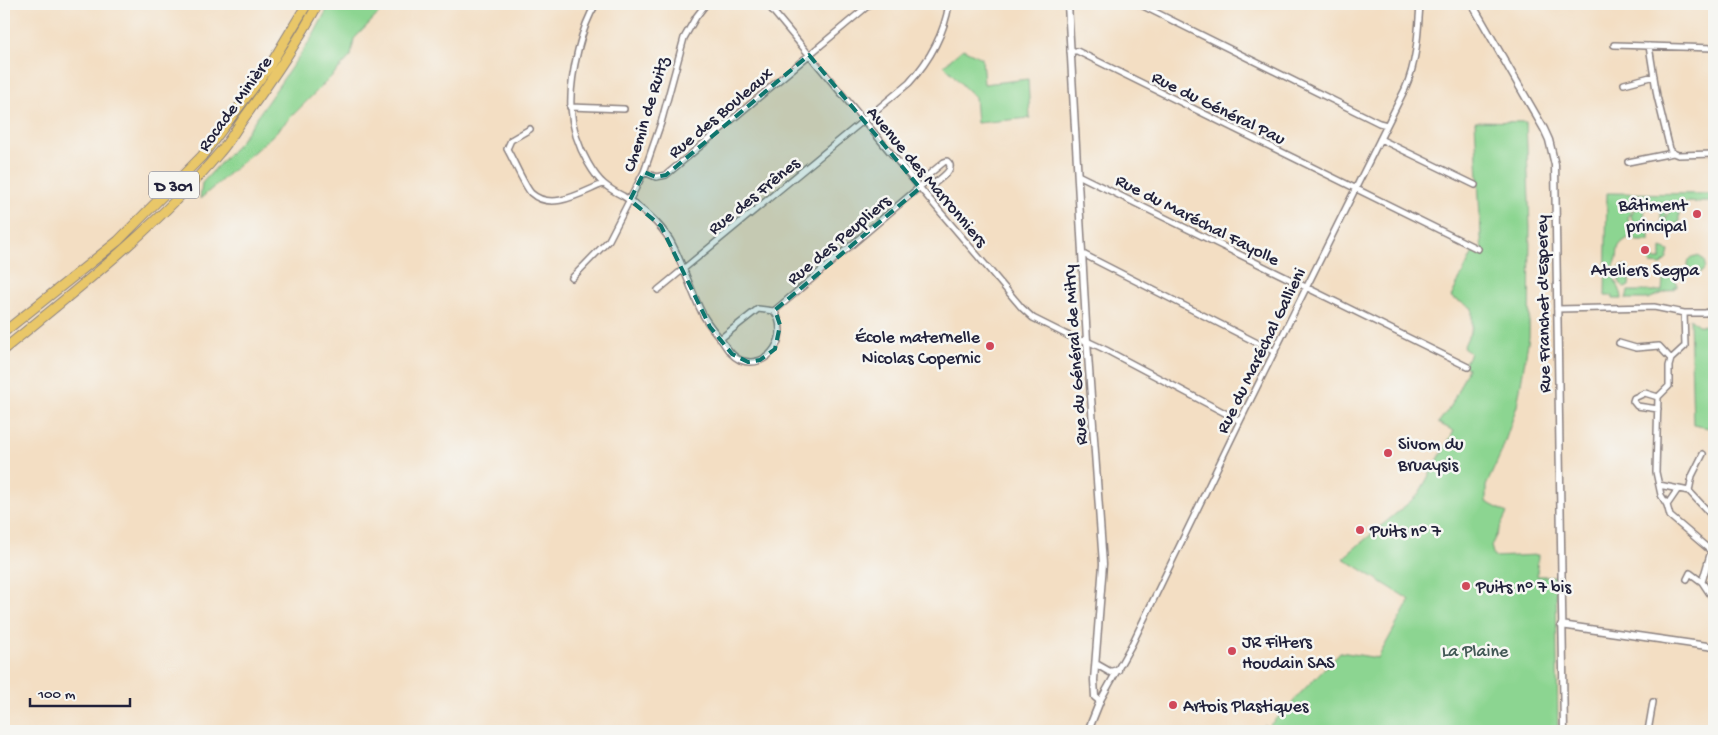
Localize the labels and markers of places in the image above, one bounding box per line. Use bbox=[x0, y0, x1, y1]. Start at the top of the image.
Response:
place label: Bâtiment principal bbox=[1618, 196, 1689, 238]
marker: Bâtiment principal bbox=[1691, 208, 1703, 220]
marker: Ateliers Segpa bbox=[1639, 244, 1651, 256]
place label: Ateliers Segpa bbox=[1591, 261, 1700, 282]
place label: École maternelle Nicolas Copernic bbox=[855, 328, 981, 370]
marker: École maternelle Nicolas Copernic bbox=[984, 340, 996, 352]
place label: Sivom du Bruaysis bbox=[1397, 435, 1464, 477]
marker: Sivom du Bruaysis bbox=[1382, 447, 1394, 459]
place label: Puits n° 7 bbox=[1369, 522, 1441, 543]
marker: Puits n° 7 bbox=[1354, 524, 1366, 536]
place label: Puits n° 7 bis bbox=[1475, 578, 1572, 599]
marker: Puits n° 7 bis bbox=[1460, 580, 1472, 592]
place label: JR Filters Houdain SAS bbox=[1242, 633, 1335, 675]
marker: JR Filters Houdain SAS bbox=[1226, 645, 1238, 657]
place label: Artois Plastiques bbox=[1183, 697, 1310, 718]
marker: Artois Plastiques bbox=[1167, 699, 1179, 711]

